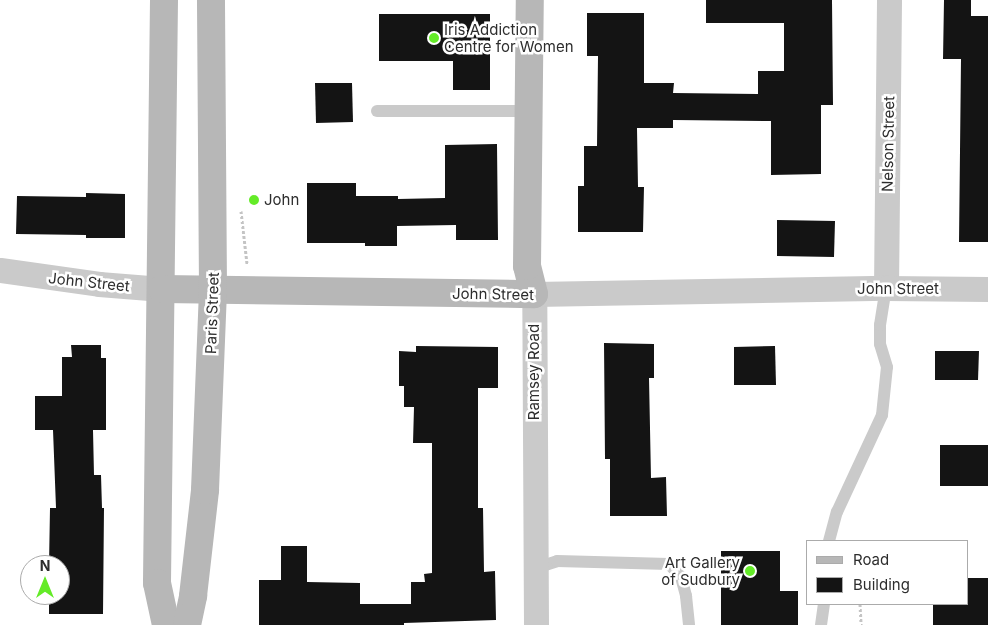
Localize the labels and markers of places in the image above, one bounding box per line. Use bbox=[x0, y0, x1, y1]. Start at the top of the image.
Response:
place label: Iris Addiction Centre for Women bbox=[444, 20, 574, 55]
marker: Iris Addiction Centre for Women bbox=[428, 32, 440, 44]
place label: John bbox=[264, 191, 299, 209]
marker: John bbox=[248, 194, 260, 206]
place label: Art Gallery of Sudbury bbox=[661, 553, 740, 588]
marker: Art Gallery of Sudbury bbox=[744, 565, 756, 577]

